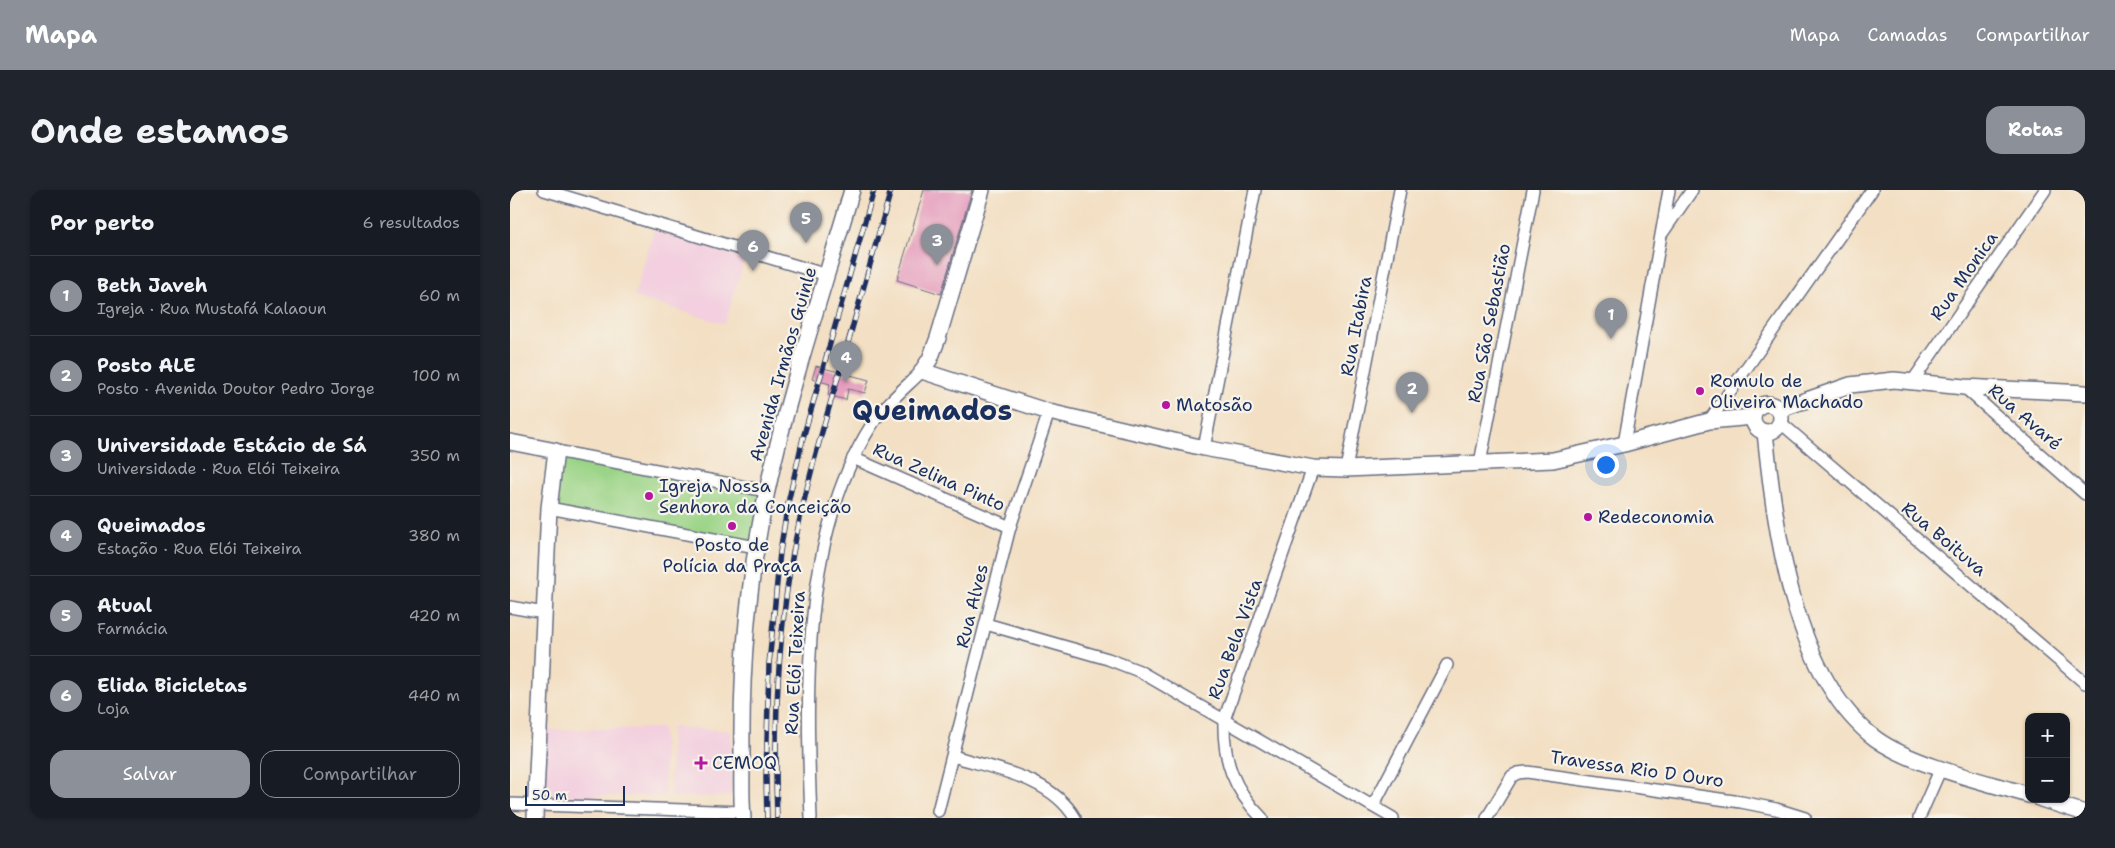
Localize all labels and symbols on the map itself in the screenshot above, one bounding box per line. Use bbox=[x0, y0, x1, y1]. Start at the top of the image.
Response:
pin: 5 bbox=[790, 202, 822, 243]
pin: 3 bbox=[921, 224, 953, 265]
street label: Rua Monica bbox=[1925, 227, 2003, 325]
pin: 6 bbox=[737, 230, 769, 271]
street label: Rua São Sebastião bbox=[1462, 241, 1516, 405]
street label: Avenida Irmãos Guinle bbox=[744, 264, 822, 464]
street label: Rua Itabira bbox=[1335, 274, 1377, 378]
pin: 1 bbox=[1595, 298, 1627, 339]
pin: 4 bbox=[830, 341, 862, 382]
place label: Romulo de Oliveira Machado bbox=[1710, 369, 1863, 414]
pin: 2 bbox=[1396, 372, 1428, 413]
street label: Rua Avaré bbox=[1983, 378, 2067, 456]
marker: Romulo de Oliveira Machado bbox=[1694, 385, 1706, 397]
district label: Queimados bbox=[852, 391, 1012, 429]
place label: Matosão bbox=[1176, 393, 1253, 417]
marker: Matosão bbox=[1160, 399, 1172, 411]
street label: Rua Zelina Pinto bbox=[869, 437, 1009, 517]
your location bbox=[1593, 452, 1619, 478]
place label: Igreja Nossa Senhora da Conceição bbox=[659, 474, 851, 519]
marker: Igreja Nossa Senhora da Conceição bbox=[643, 490, 655, 502]
street label: Rua Boituva bbox=[1896, 496, 1992, 582]
place label: Redeconomia bbox=[1598, 505, 1714, 529]
marker: Redeconomia bbox=[1582, 511, 1594, 523]
marker: Posto de Polícia da Praça bbox=[726, 520, 738, 532]
place label: Posto de Polícia da Praça bbox=[663, 533, 801, 578]
street label: Rua Alves bbox=[950, 561, 994, 651]
street label: Rua Bela Vista bbox=[1202, 575, 1268, 703]
street label: Rua Elói Teixeira bbox=[779, 590, 811, 736]
street label: Travessa Rio D Ouro bbox=[1549, 745, 1725, 793]
place label: CEMOQ bbox=[712, 751, 777, 775]
marker: CEMOQ bbox=[694, 756, 708, 770]
scale bar bbox=[525, 783, 625, 806]

